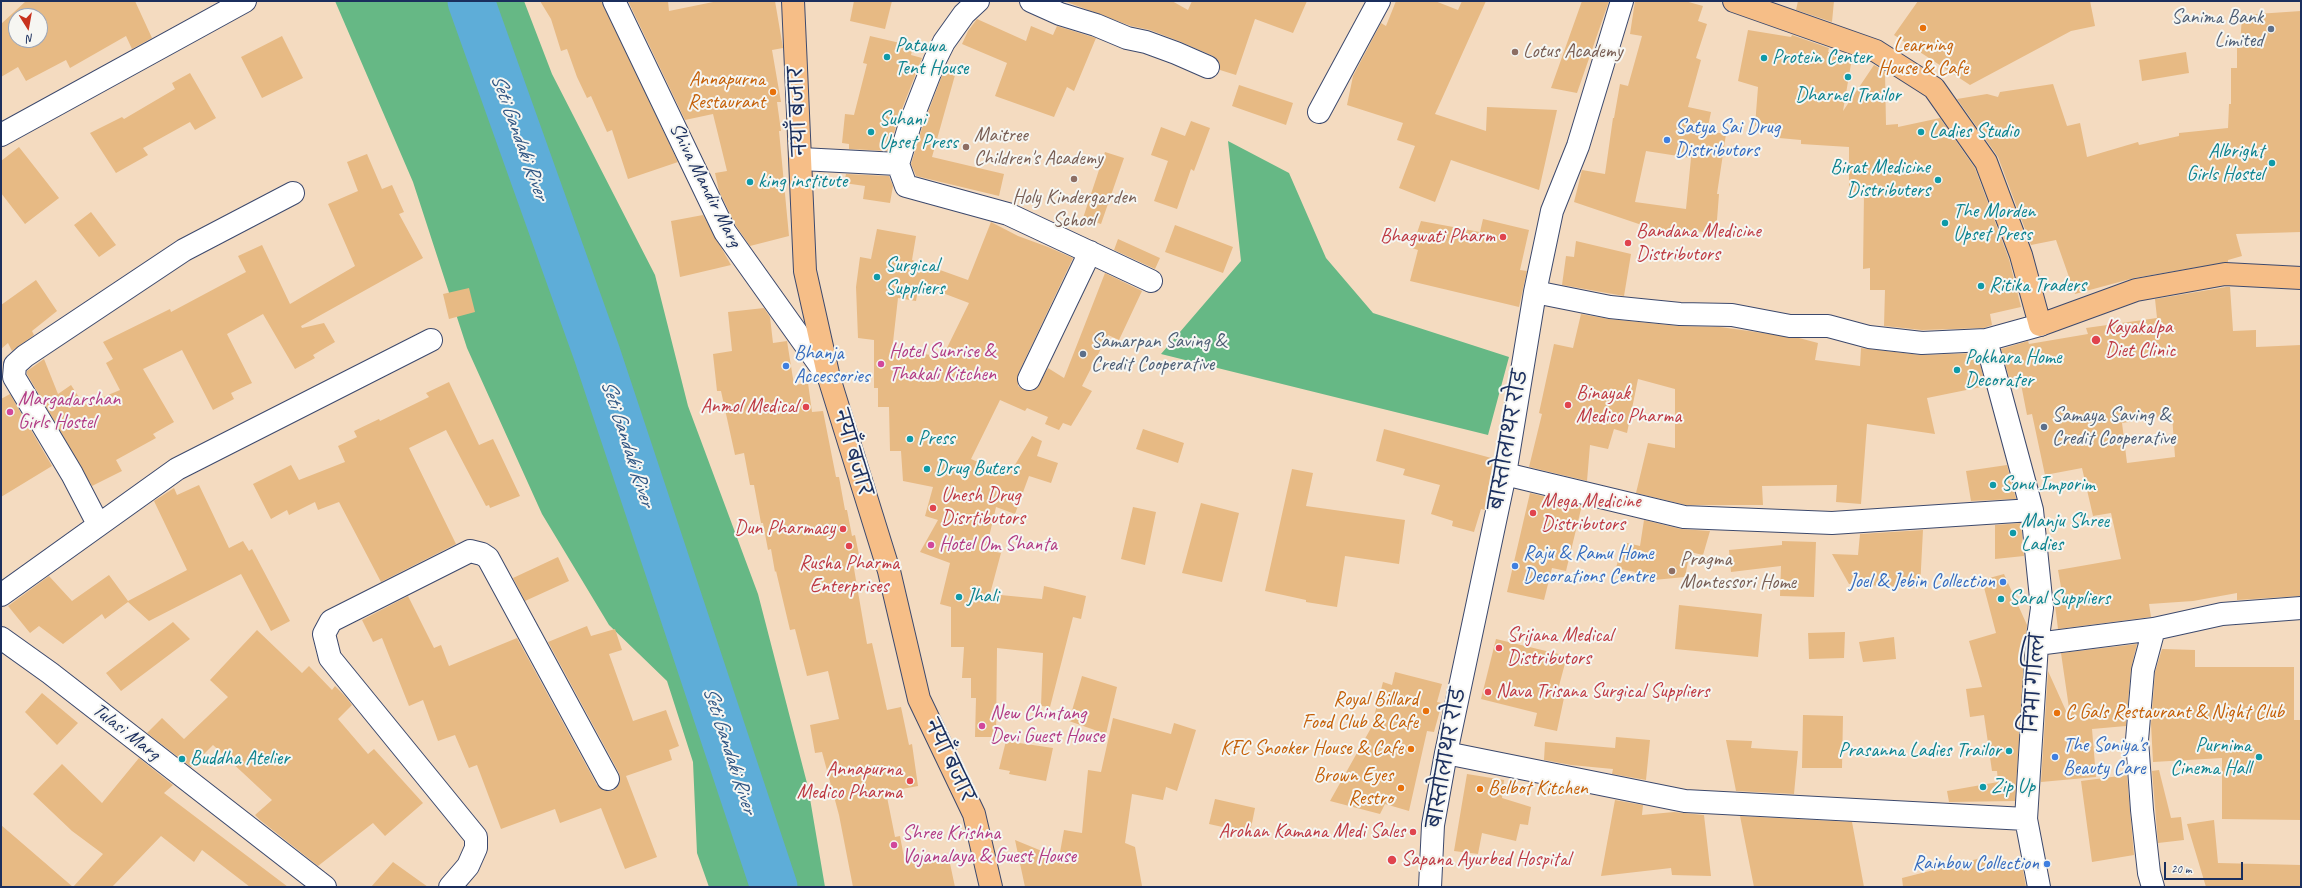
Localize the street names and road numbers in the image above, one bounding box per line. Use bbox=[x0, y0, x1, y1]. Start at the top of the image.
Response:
street label: नयाँ बजार bbox=[785, 66, 813, 156]
street label: Shiva Mandir Marg bbox=[663, 119, 747, 251]
street label: बास्तोलाथर रोड bbox=[1485, 368, 1533, 512]
street label: नयाँ बजार bbox=[827, 407, 877, 499]
street label: निभा गल्लि bbox=[2020, 632, 2050, 734]
street label: बास्तोलाथर रोड bbox=[1423, 686, 1471, 830]
street label: Tulasi Marg bbox=[87, 698, 165, 766]
street label: नयाँ बजार bbox=[919, 716, 979, 806]

